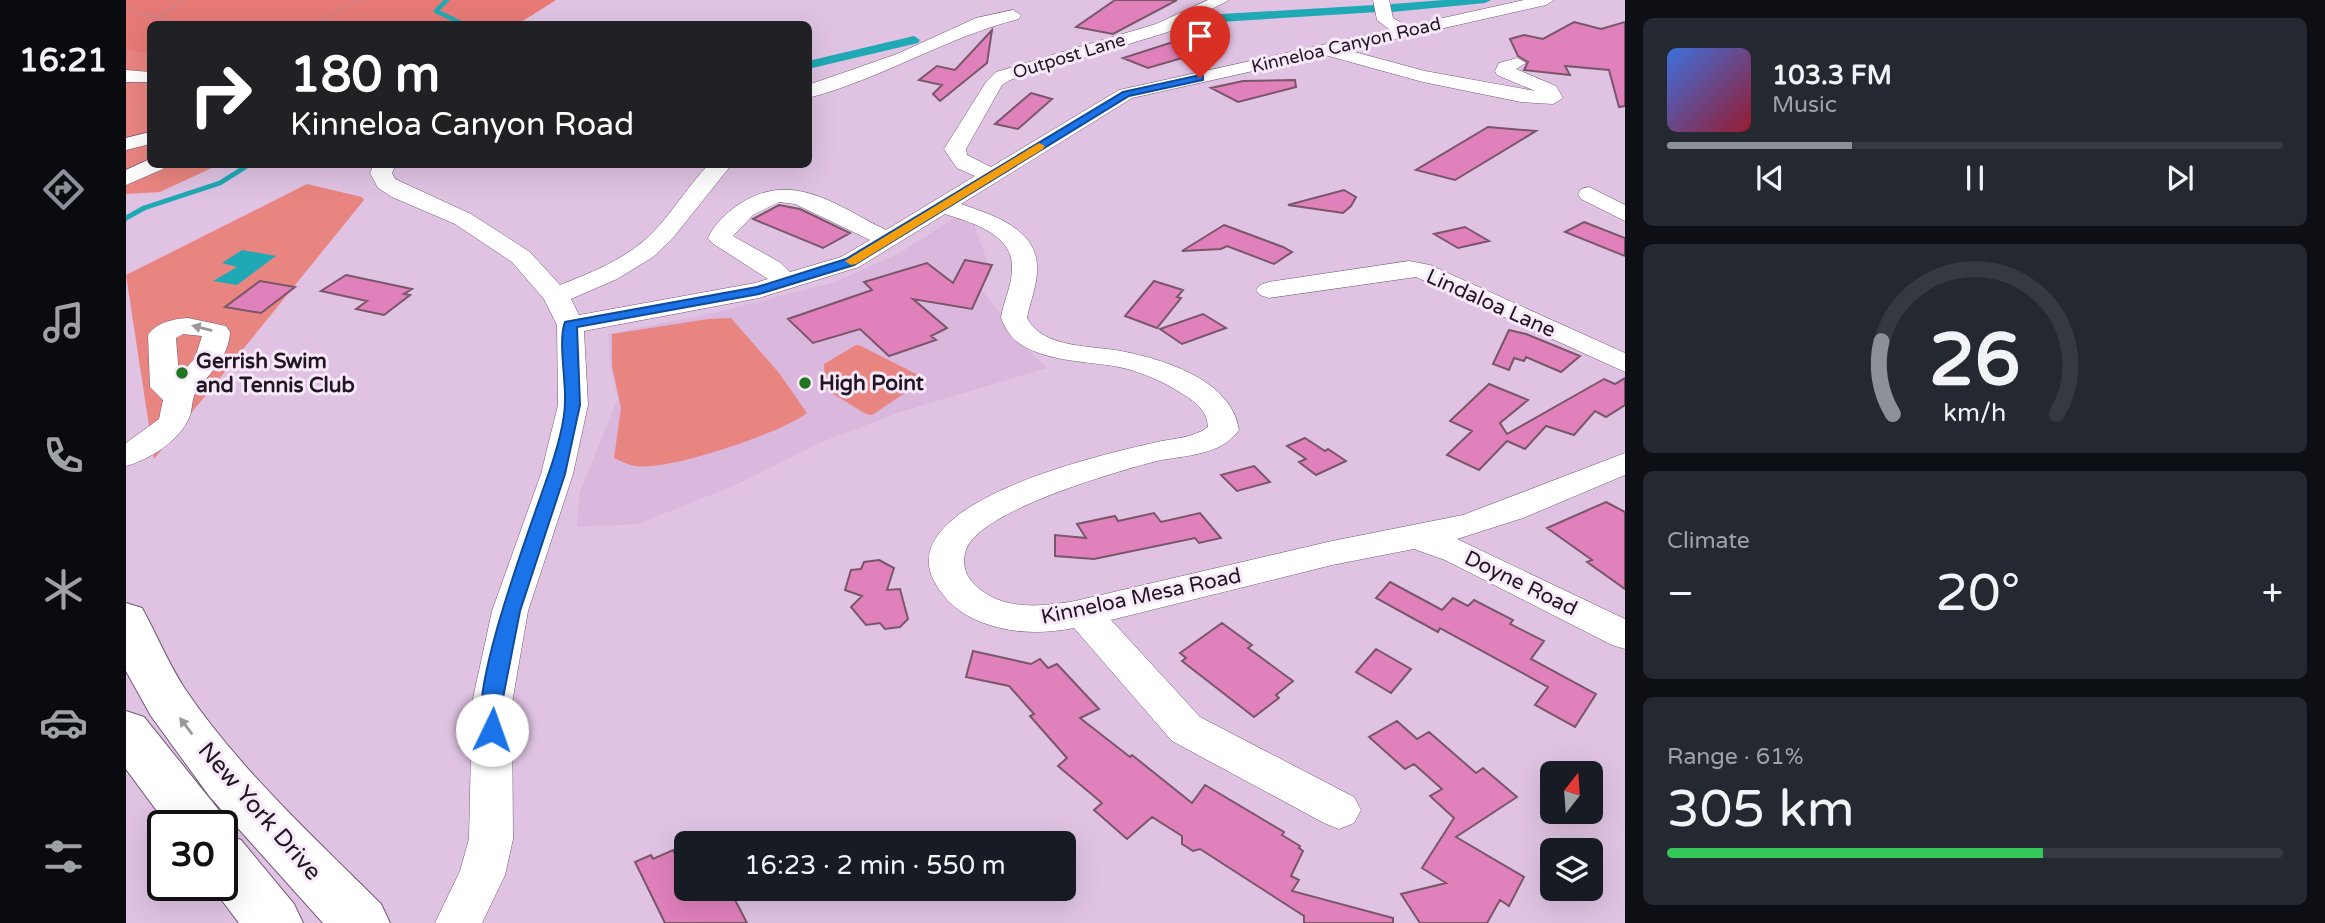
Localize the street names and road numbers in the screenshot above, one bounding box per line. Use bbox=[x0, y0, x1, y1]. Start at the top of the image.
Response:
street label: Kinneloa Canyon Road bbox=[1249, 12, 1443, 78]
street label: Outpost Lane bbox=[1010, 28, 1128, 84]
street label: Lindaloa Lane bbox=[1422, 264, 1559, 343]
street label: Doyne Road bbox=[1460, 545, 1581, 621]
street label: Kinneloa Mesa Road bbox=[1039, 563, 1243, 630]
street label: New York Drive bbox=[192, 736, 327, 886]

